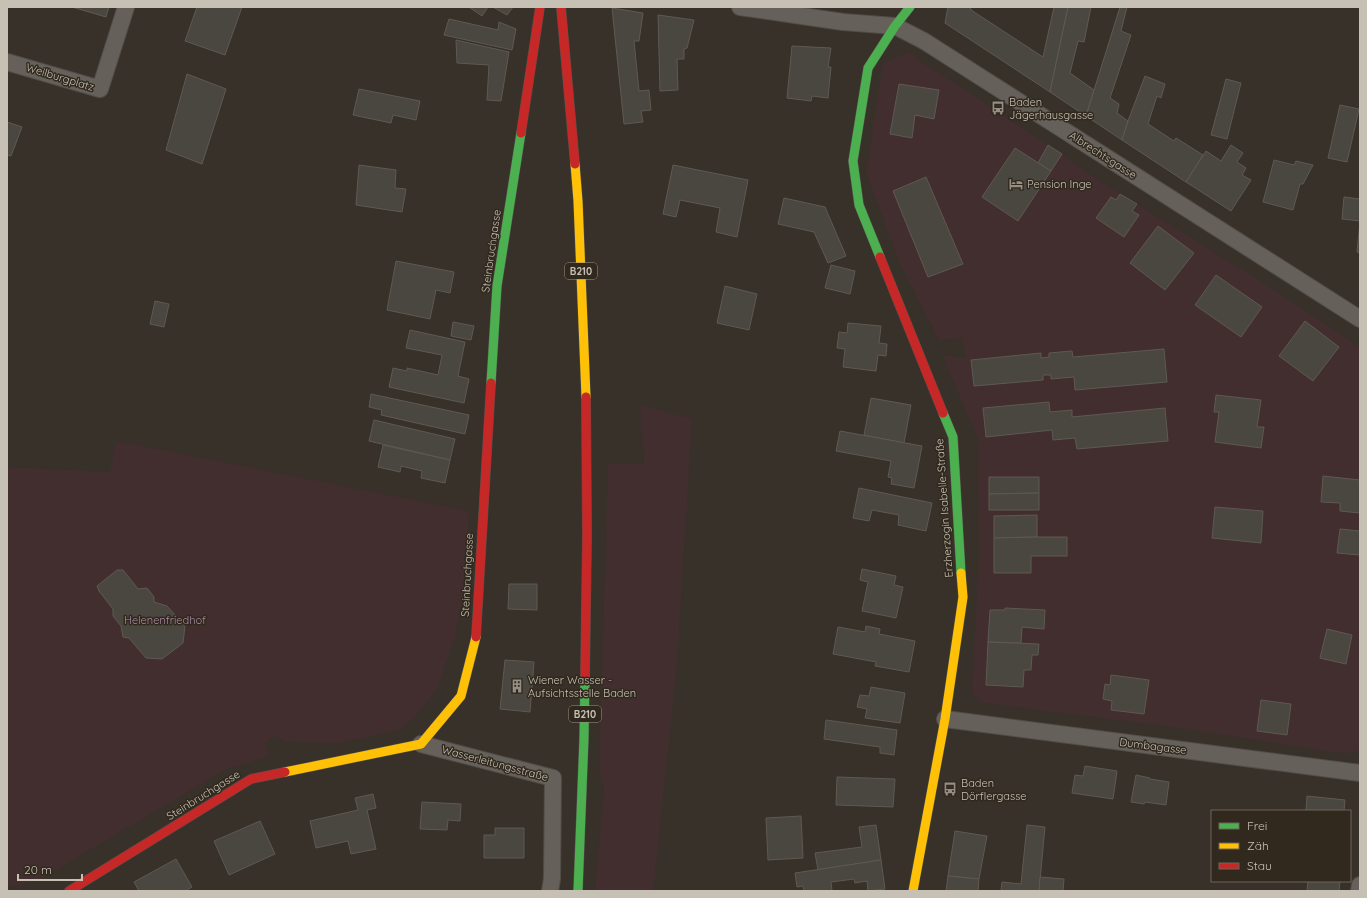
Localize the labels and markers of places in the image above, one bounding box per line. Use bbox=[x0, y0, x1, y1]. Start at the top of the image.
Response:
place label: Baden Jägerhausgasse bbox=[1009, 95, 1093, 122]
bus stop icon: Baden Jägerhausgasse bbox=[990, 100, 1006, 116]
hotel icon: Pension Inge bbox=[1008, 176, 1024, 192]
place label: Pension Inge bbox=[1027, 177, 1092, 191]
place label: Wiener Wasser - Aufsichtsstelle Baden bbox=[528, 673, 636, 700]
building icon: Wiener Wasser - Aufsichtsstelle Baden bbox=[509, 678, 525, 694]
place label: Baden Dörflergasse bbox=[961, 776, 1027, 803]
bus stop icon: Baden Dörflergasse bbox=[942, 781, 958, 797]

